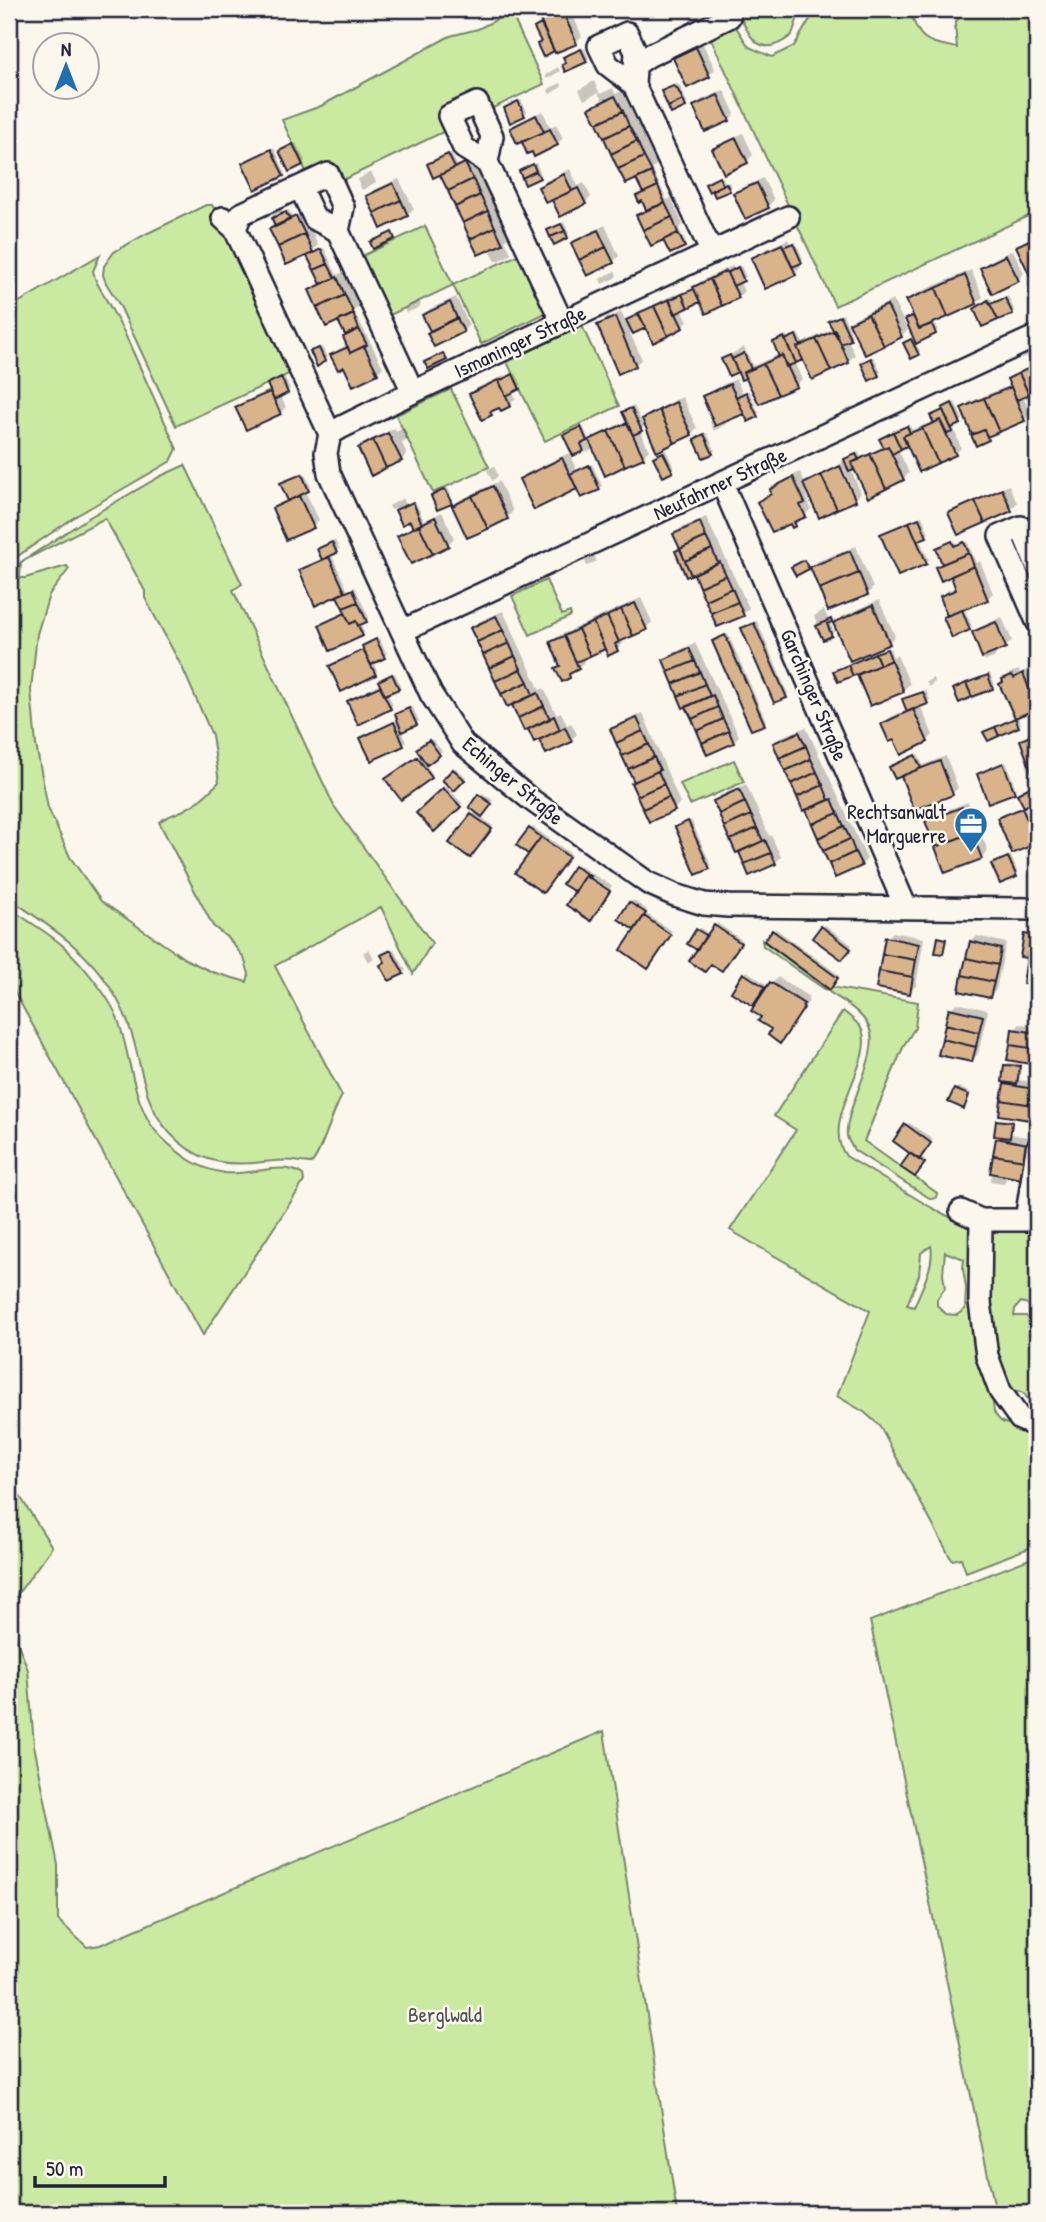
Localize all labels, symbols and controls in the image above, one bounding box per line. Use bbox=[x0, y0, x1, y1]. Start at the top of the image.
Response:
north arrow bbox=[32, 32, 102, 102]
text: N bbox=[61, 36, 71, 62]
street label: Ismaninger Straße bbox=[449, 298, 590, 385]
street label: Neufahrner Straße bbox=[648, 440, 791, 527]
street label: Garchinger Straße bbox=[774, 624, 855, 765]
street label: Echinger Straße bbox=[457, 730, 570, 831]
place label: Rechtsanwalt Marguerre bbox=[847, 797, 947, 850]
office icon: Rechtsanwalt Marguerre bbox=[952, 805, 990, 854]
park label: Berglwald bbox=[408, 2000, 482, 2029]
scale bar bbox=[35, 2145, 164, 2189]
text: 50 m bbox=[46, 2154, 83, 2183]

